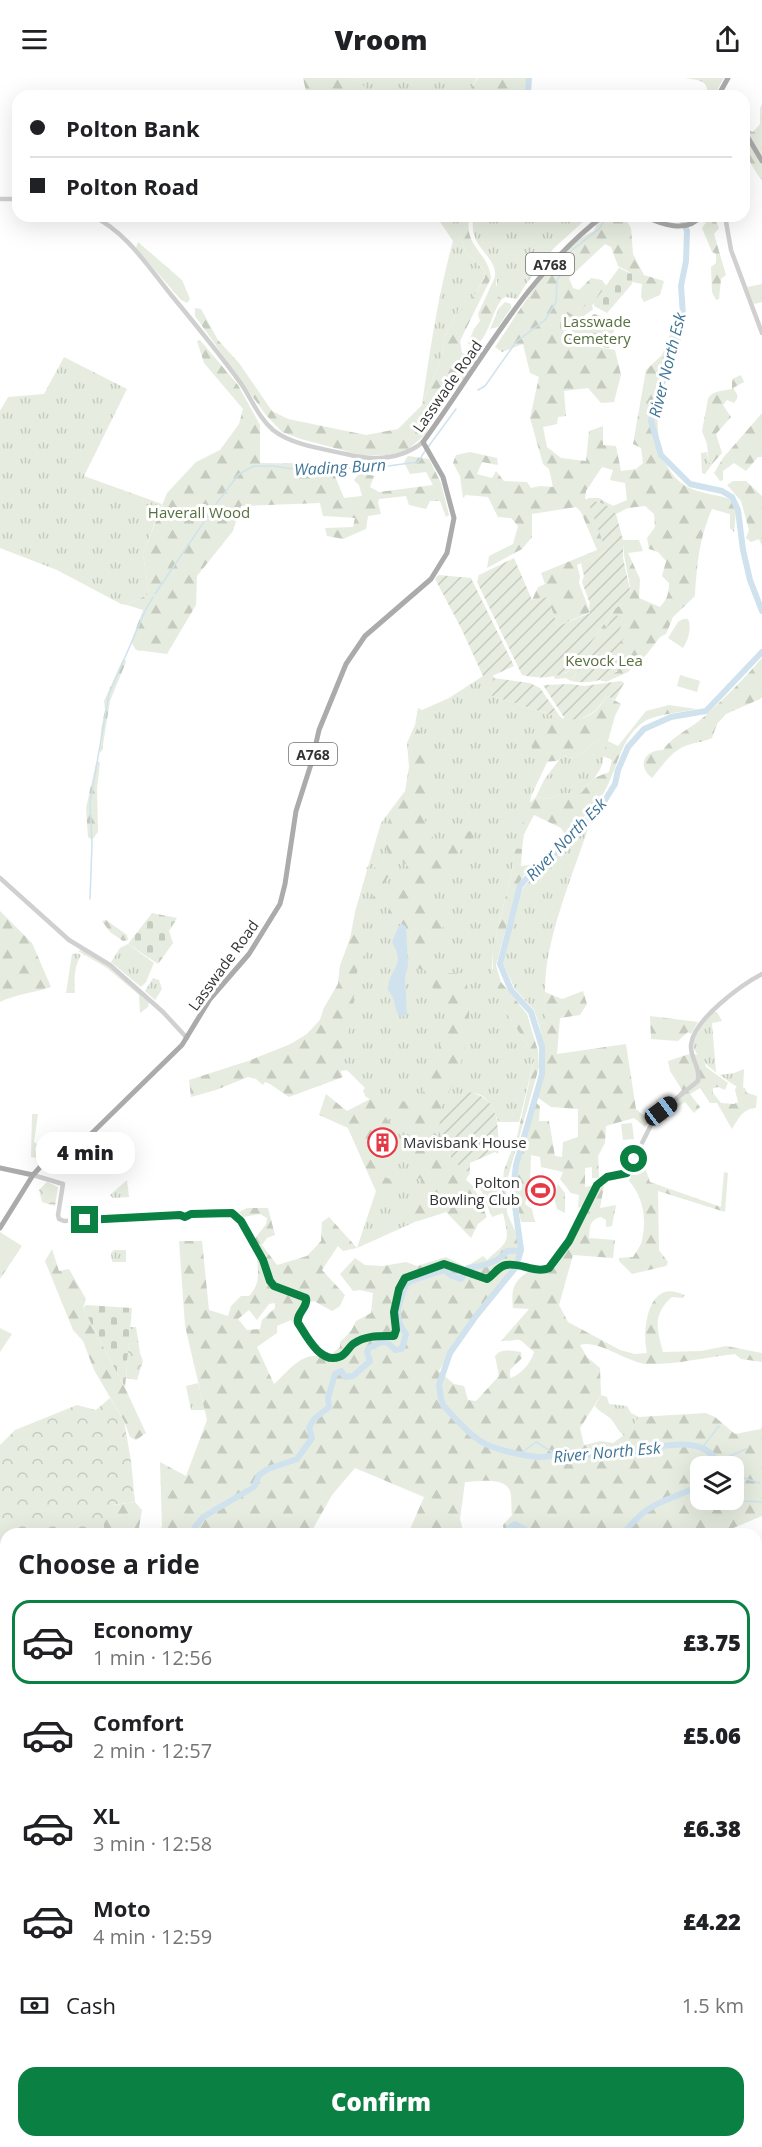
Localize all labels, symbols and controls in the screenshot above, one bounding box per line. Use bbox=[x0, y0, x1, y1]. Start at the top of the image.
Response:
text: Vroom bbox=[335, 21, 427, 58]
icon: menu bbox=[18, 23, 51, 56]
icon: share bbox=[711, 23, 744, 56]
text: Polton Bank bbox=[66, 113, 200, 143]
text: Polton Road bbox=[66, 171, 199, 201]
road number: A768 bbox=[526, 253, 574, 275]
water label: River North Esk bbox=[643, 309, 691, 420]
park label: Lasswade Cemetery bbox=[563, 311, 631, 348]
street label: Lasswade Road bbox=[408, 336, 486, 436]
water label: Wading Burn bbox=[293, 454, 387, 480]
park label: Haverall Wood bbox=[148, 502, 250, 522]
park label: Kevock Lea bbox=[565, 650, 643, 670]
road number: A768 bbox=[289, 743, 337, 765]
water label: River North Esk bbox=[521, 792, 612, 885]
street label: Lasswade Road bbox=[183, 916, 263, 1014]
car bbox=[641, 1093, 681, 1129]
building icon: Mavisbank House bbox=[366, 1126, 398, 1158]
place label: Mavisbank House bbox=[403, 1132, 527, 1152]
callout: 4 min bbox=[36, 1133, 134, 1175]
text: 4 min bbox=[57, 1139, 114, 1166]
route start bbox=[620, 1145, 647, 1172]
place label: Polton Bowling Club bbox=[429, 1172, 520, 1209]
sports icon: Polton Bowling Club bbox=[525, 1175, 557, 1207]
route end bbox=[71, 1206, 98, 1233]
water label: River North Esk bbox=[553, 1436, 663, 1468]
map controls bbox=[690, 1456, 744, 1510]
button: layers bbox=[690, 1456, 744, 1510]
text: Choose a ride bbox=[18, 1545, 200, 1582]
text: Economy bbox=[93, 1614, 192, 1644]
icon: car bbox=[21, 1615, 75, 1669]
text: £3.75 bbox=[683, 1627, 741, 1657]
text: 1 min · 12:56 bbox=[93, 1644, 212, 1671]
text: Comfort bbox=[93, 1707, 184, 1737]
icon: car bbox=[21, 1708, 75, 1762]
text: £5.06 bbox=[683, 1720, 741, 1750]
text: 2 min · 12:57 bbox=[93, 1737, 212, 1764]
text: XL bbox=[93, 1800, 120, 1830]
icon: car bbox=[21, 1801, 75, 1855]
text: £6.38 bbox=[683, 1813, 741, 1843]
text: 3 min · 12:58 bbox=[93, 1830, 212, 1857]
text: Moto bbox=[93, 1893, 151, 1923]
icon: car bbox=[21, 1894, 75, 1948]
text: £4.22 bbox=[683, 1906, 741, 1936]
text: 4 min · 12:59 bbox=[93, 1923, 212, 1950]
icon: cash bbox=[18, 1989, 51, 2022]
text: Cash bbox=[66, 1990, 116, 2020]
text: 1.5 km bbox=[682, 1992, 744, 2019]
button: Confirm bbox=[18, 2067, 744, 2136]

